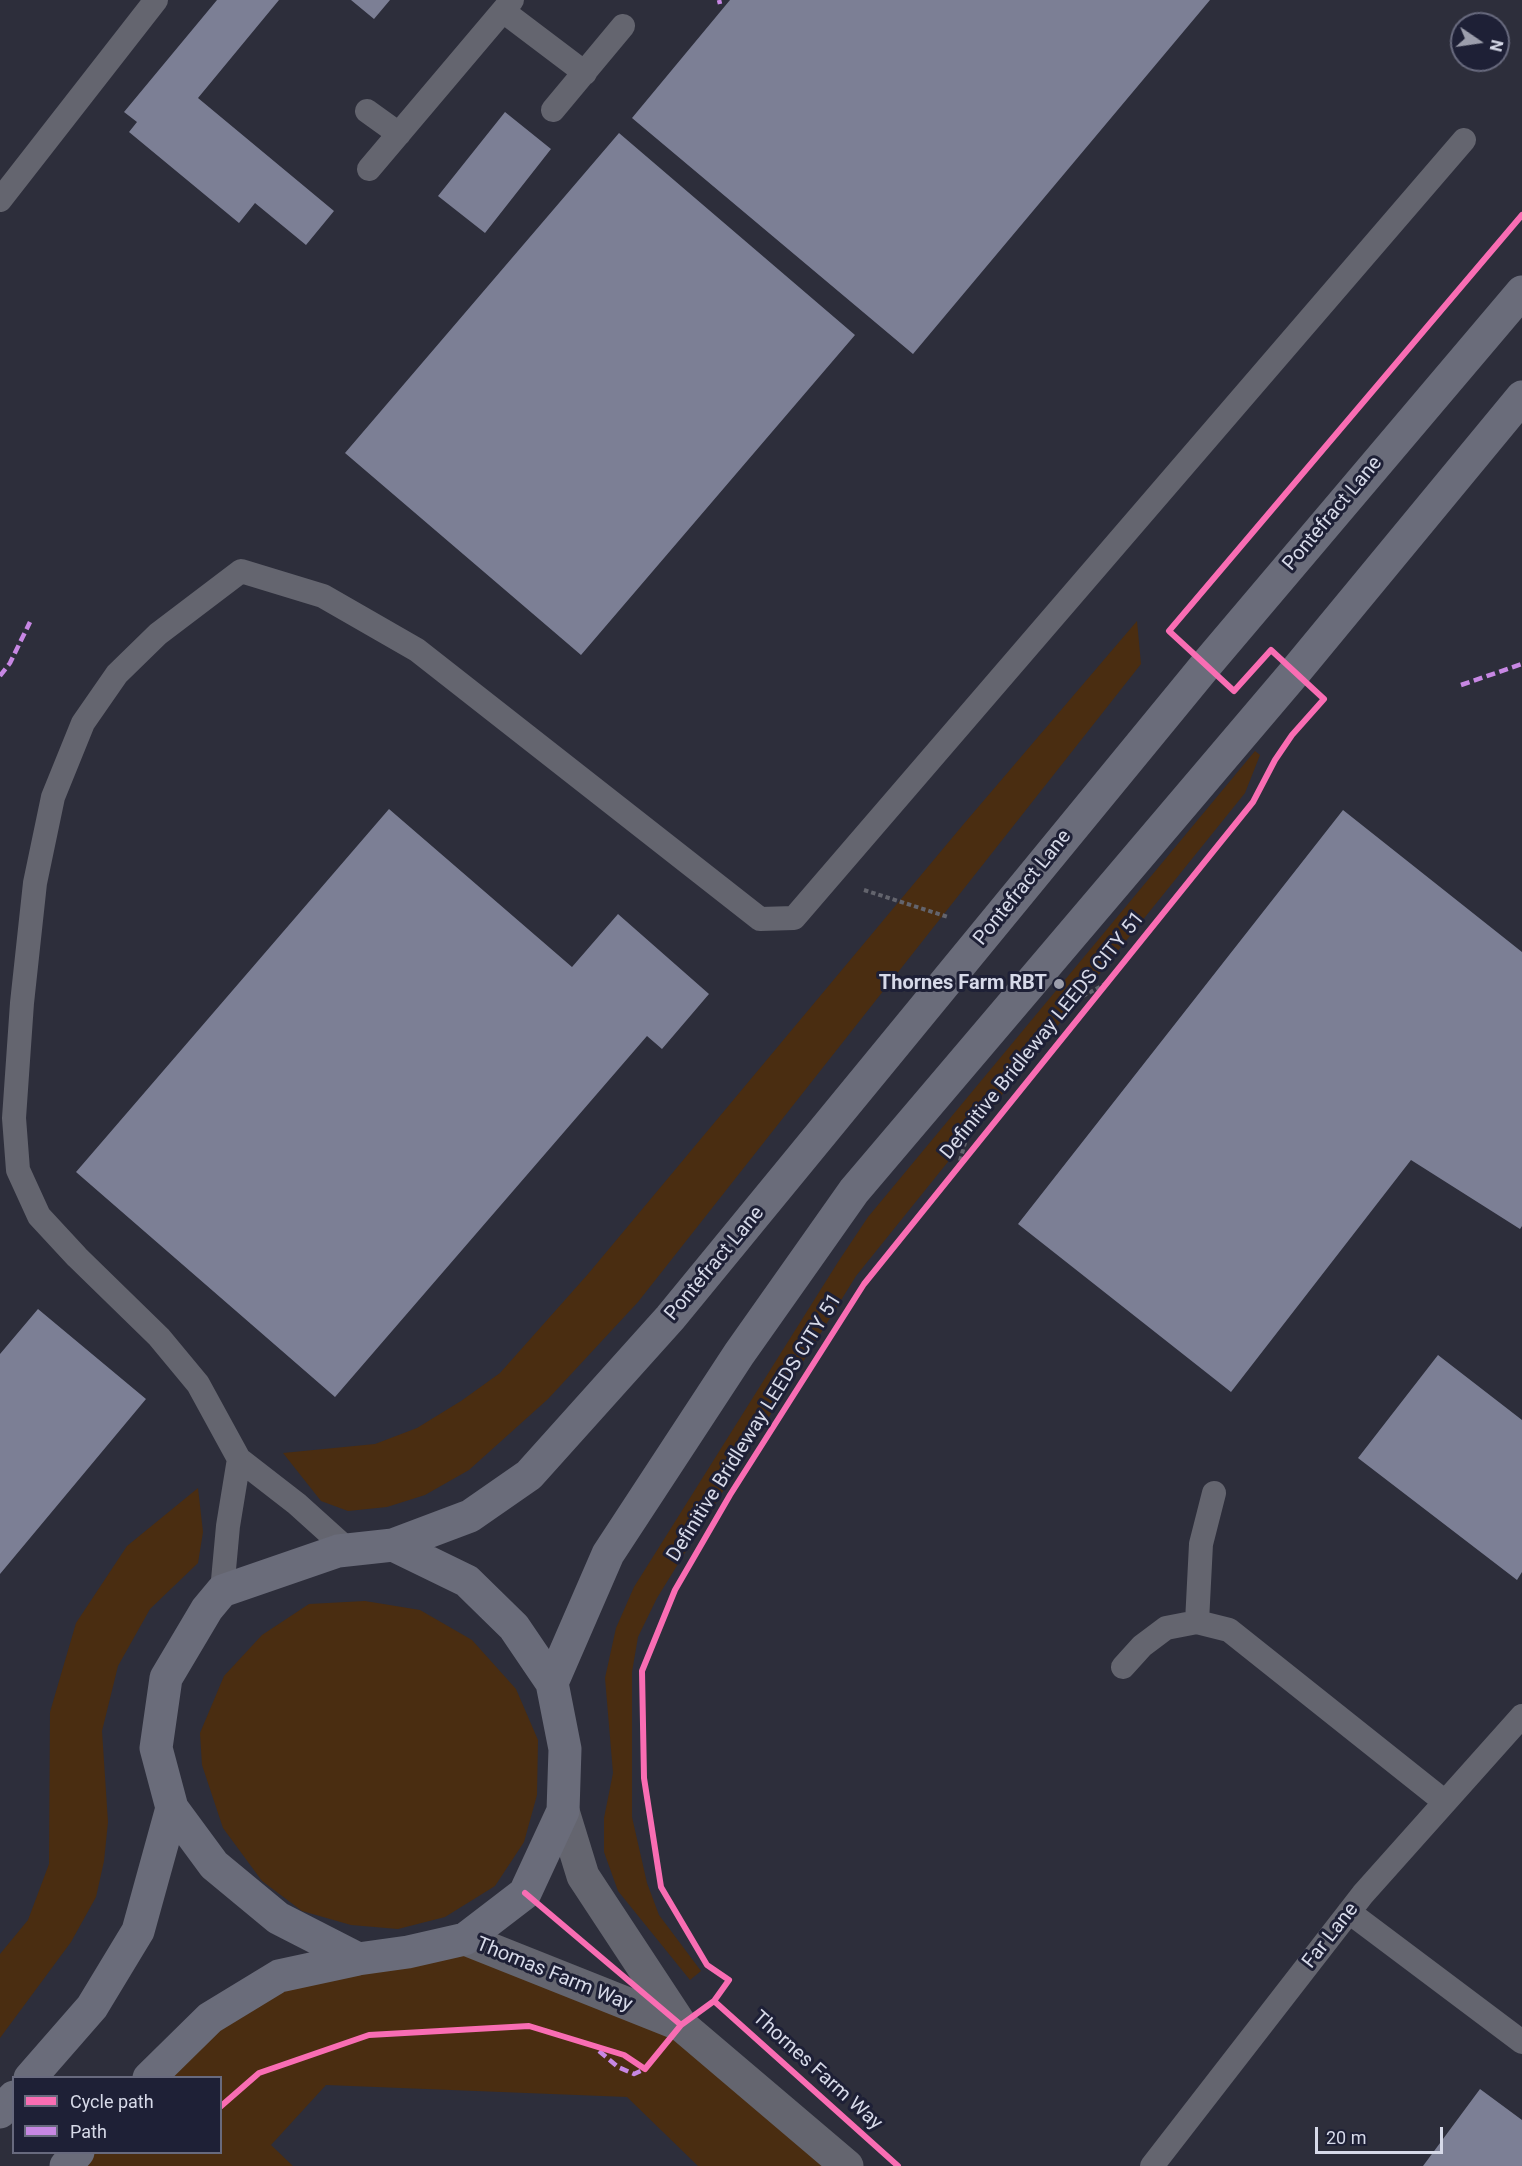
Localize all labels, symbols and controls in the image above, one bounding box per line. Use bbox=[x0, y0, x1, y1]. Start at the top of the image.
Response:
north arrow bbox=[1450, 12, 1510, 72]
text: N bbox=[1486, 38, 1507, 53]
street label: Pontefract Lane bbox=[1278, 452, 1388, 576]
street label: Pontefract Lane bbox=[969, 825, 1077, 951]
street label: Definitive Bridleway LEEDS CITY 51 bbox=[936, 907, 1150, 1165]
place label: Thornes Farm RBT bbox=[879, 972, 1047, 996]
marker: Thornes Farm RBT bbox=[1052, 977, 1066, 991]
street label: Pontefract Lane bbox=[660, 1202, 770, 1326]
street label: Definitive Bridleway LEEDS CITY 51 bbox=[662, 1290, 848, 1566]
street label: Far Lane bbox=[1298, 1898, 1364, 1974]
street label: Thomas Farm Way bbox=[472, 1933, 636, 2017]
street label: Thornes Farm Way bbox=[747, 2006, 887, 2136]
legend bbox=[12, 2076, 222, 2154]
text: Cycle path bbox=[70, 2091, 154, 2112]
scale bar bbox=[1318, 2115, 1446, 2153]
text: Path bbox=[70, 2121, 107, 2142]
text: 20 m bbox=[1326, 2127, 1366, 2148]

